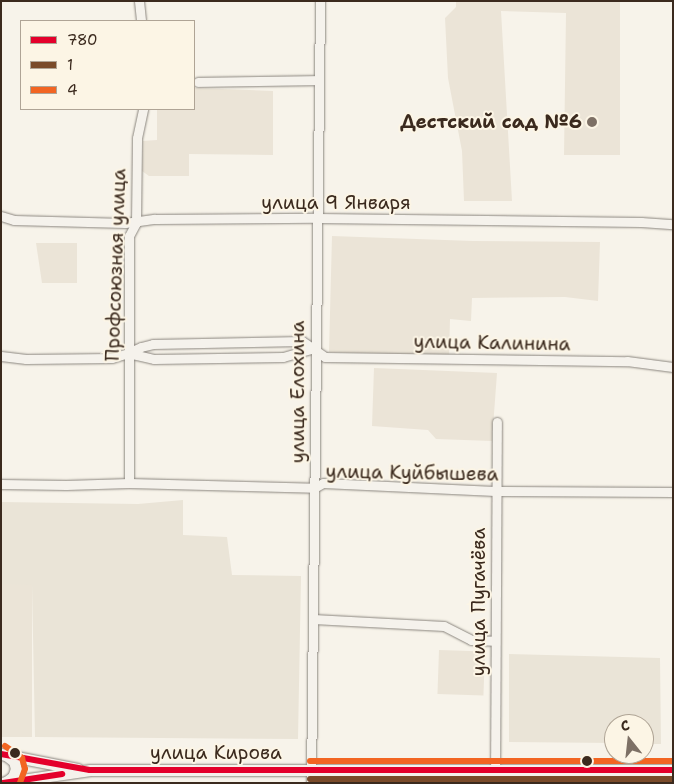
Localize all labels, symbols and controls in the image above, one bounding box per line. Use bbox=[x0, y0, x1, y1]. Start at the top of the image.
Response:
legend bbox=[20, 20, 195, 110]
text: 780 bbox=[67, 30, 98, 50]
text: 1 bbox=[67, 55, 73, 75]
text: 4 bbox=[67, 80, 78, 100]
place label: Дестский сад №6 bbox=[400, 111, 582, 133]
marker: Дестский сад №6 bbox=[586, 116, 598, 128]
street label: Профсоюзная улица bbox=[101, 168, 131, 362]
street label: улица 9 Января bbox=[261, 192, 411, 214]
street label: улица Елохина bbox=[287, 321, 309, 463]
street label: улица Калинина bbox=[413, 330, 571, 356]
street label: улица Куйбышева bbox=[325, 460, 499, 486]
street label: улица Пугачёва bbox=[468, 528, 490, 676]
north arrow bbox=[604, 714, 654, 764]
text: С bbox=[619, 716, 632, 735]
street label: улица Кирова bbox=[150, 742, 282, 764]
unlabelled marker bbox=[10, 748, 20, 758]
unlabelled marker bbox=[582, 756, 592, 766]

